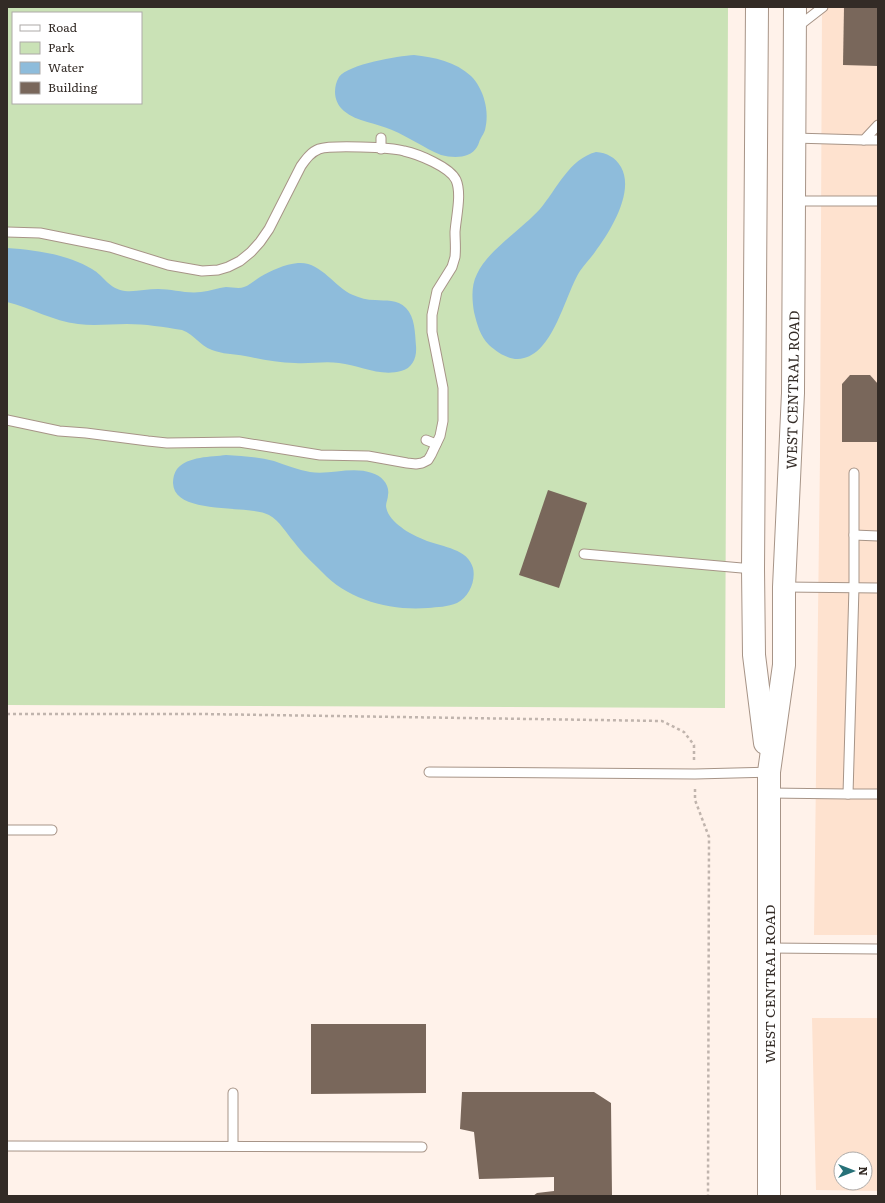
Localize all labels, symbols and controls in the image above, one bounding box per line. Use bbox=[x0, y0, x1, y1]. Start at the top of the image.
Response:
legend bbox=[12, 12, 142, 104]
text: Road bbox=[48, 18, 78, 36]
text: Park bbox=[48, 38, 75, 56]
text: Water bbox=[48, 58, 84, 76]
text: Building bbox=[48, 78, 98, 96]
street label: WEST CENTRAL ROAD bbox=[781, 310, 803, 470]
street label: WEST CENTRAL ROAD bbox=[759, 904, 779, 1063]
north arrow bbox=[833, 1151, 873, 1191]
text: N bbox=[856, 1166, 872, 1176]

